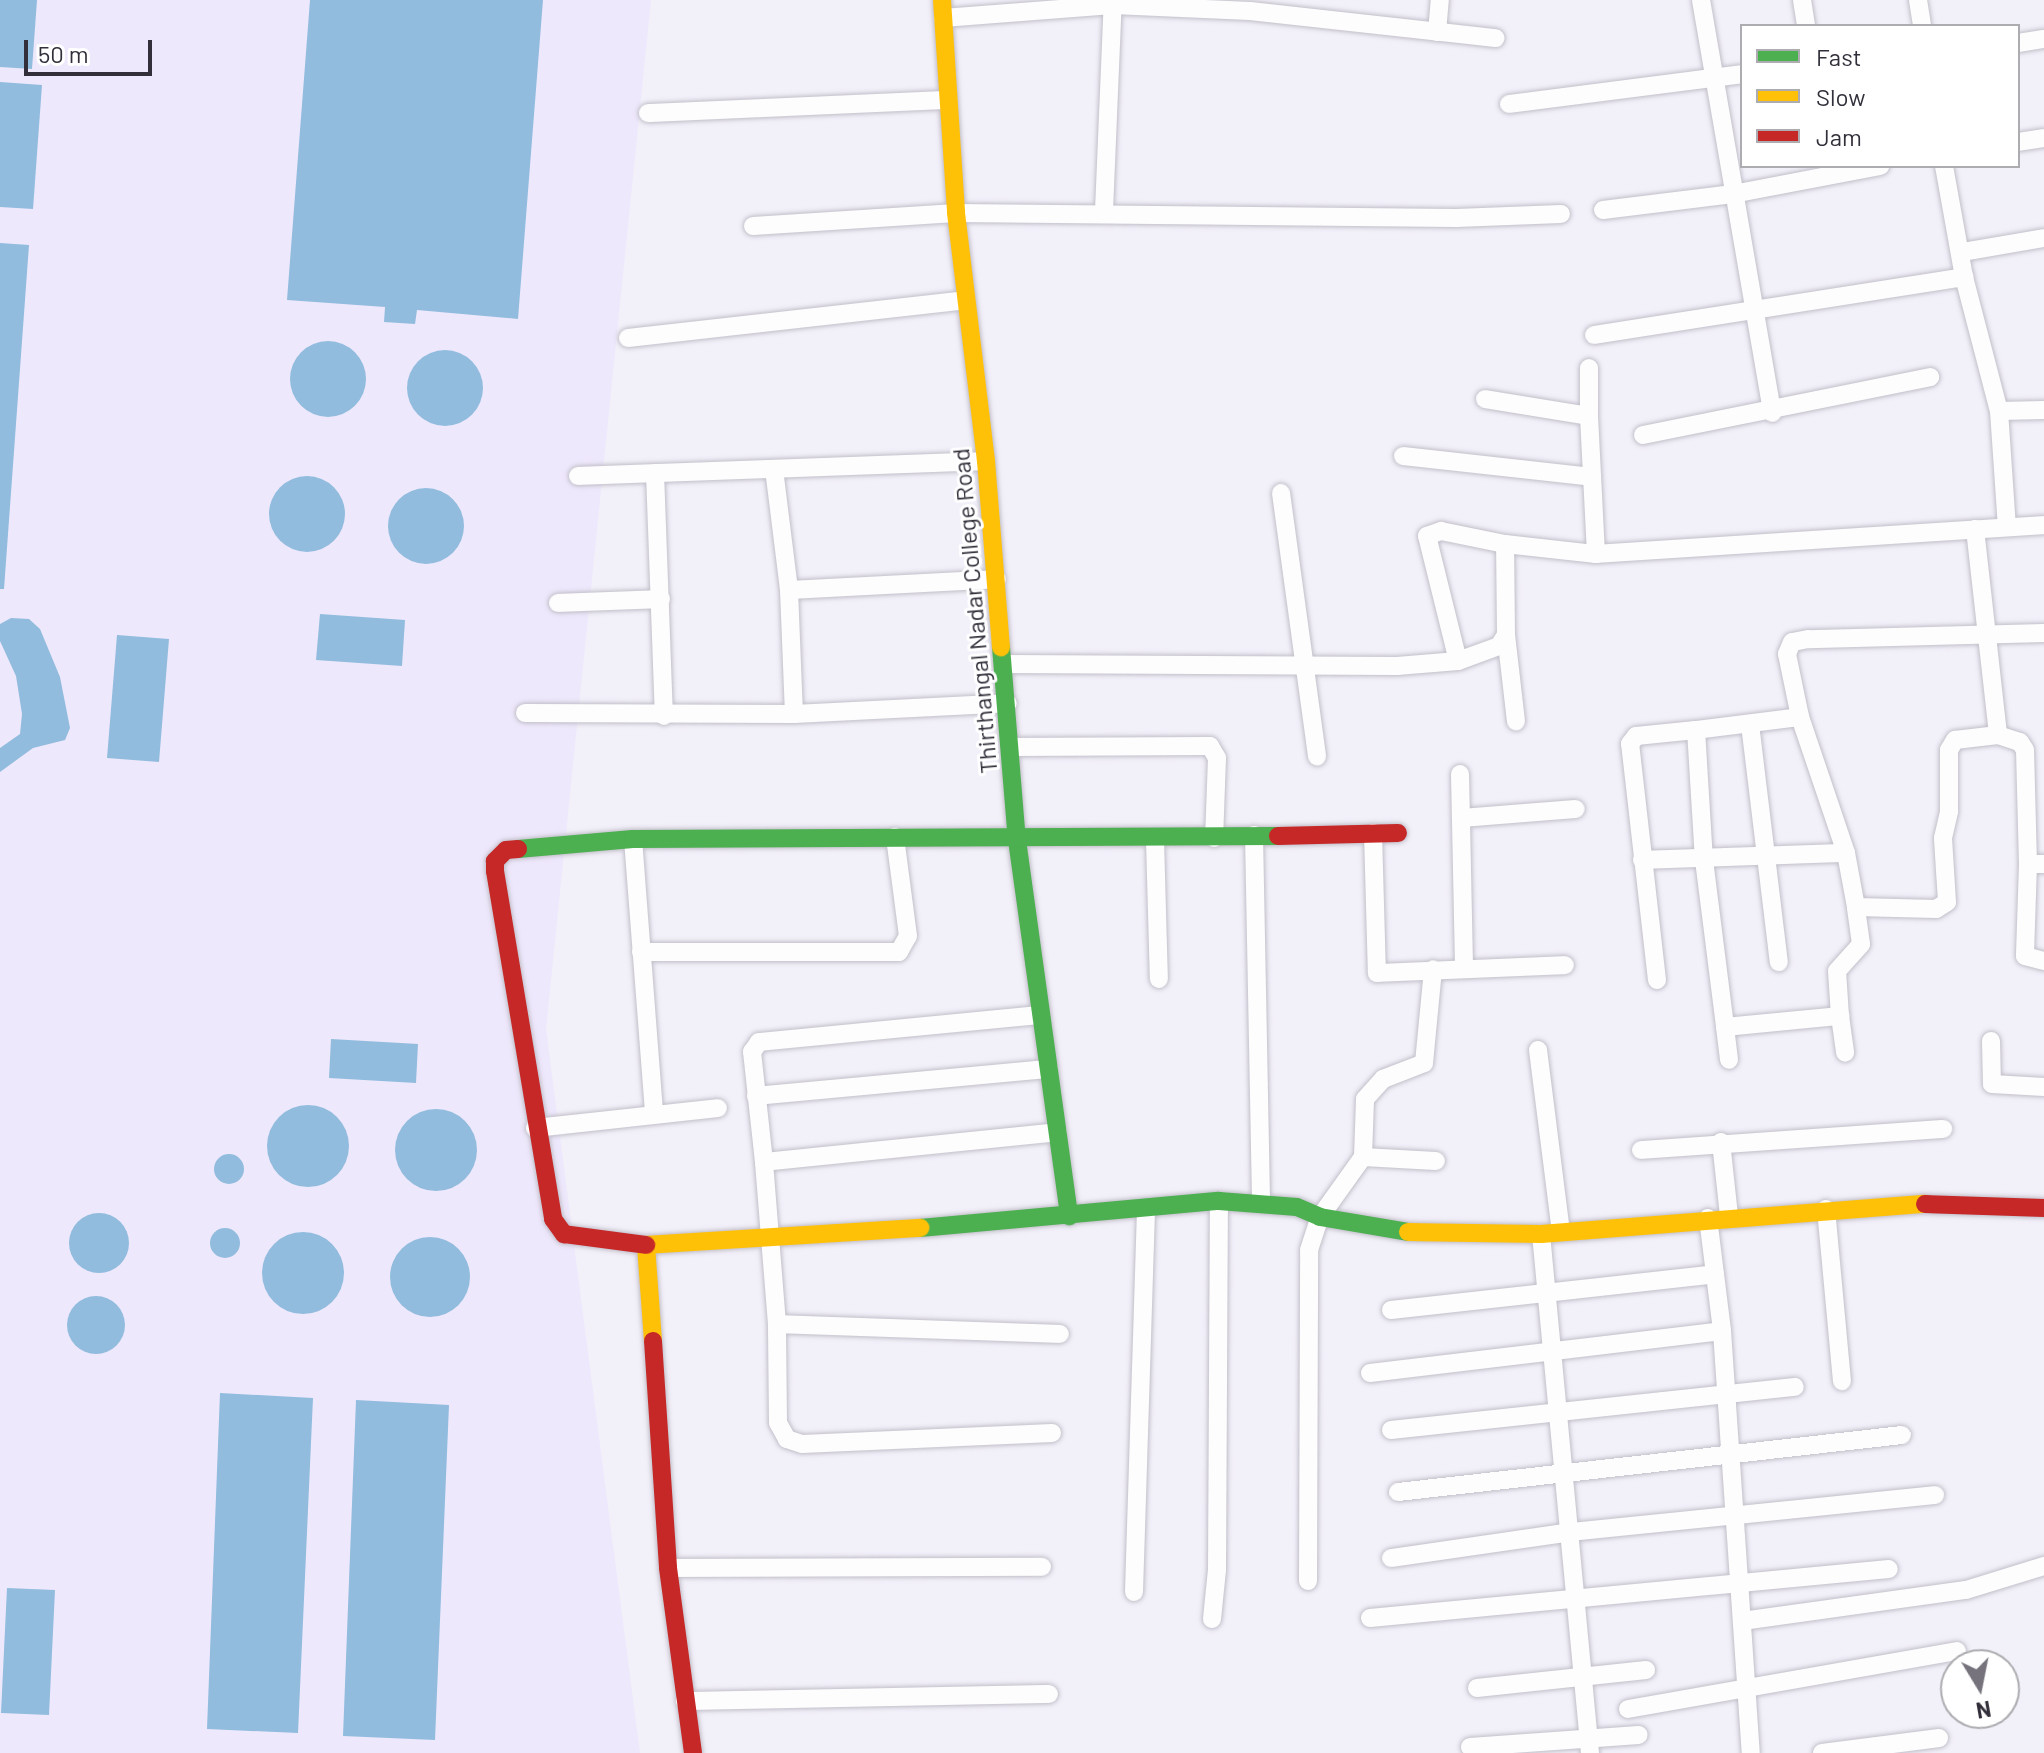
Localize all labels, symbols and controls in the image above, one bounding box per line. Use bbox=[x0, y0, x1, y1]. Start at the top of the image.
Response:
scale bar bbox=[28, 24, 156, 74]
legend bbox=[1740, 24, 2020, 168]
text: 50 m bbox=[38, 39, 89, 68]
text: Fast bbox=[1816, 42, 1861, 71]
text: Slow bbox=[1816, 82, 1865, 111]
text: Jam bbox=[1816, 122, 1862, 151]
street label: Thirthangal Nadar College Road bbox=[945, 447, 1003, 775]
north arrow bbox=[1940, 1649, 2020, 1729]
text: N bbox=[1974, 1697, 1993, 1725]

